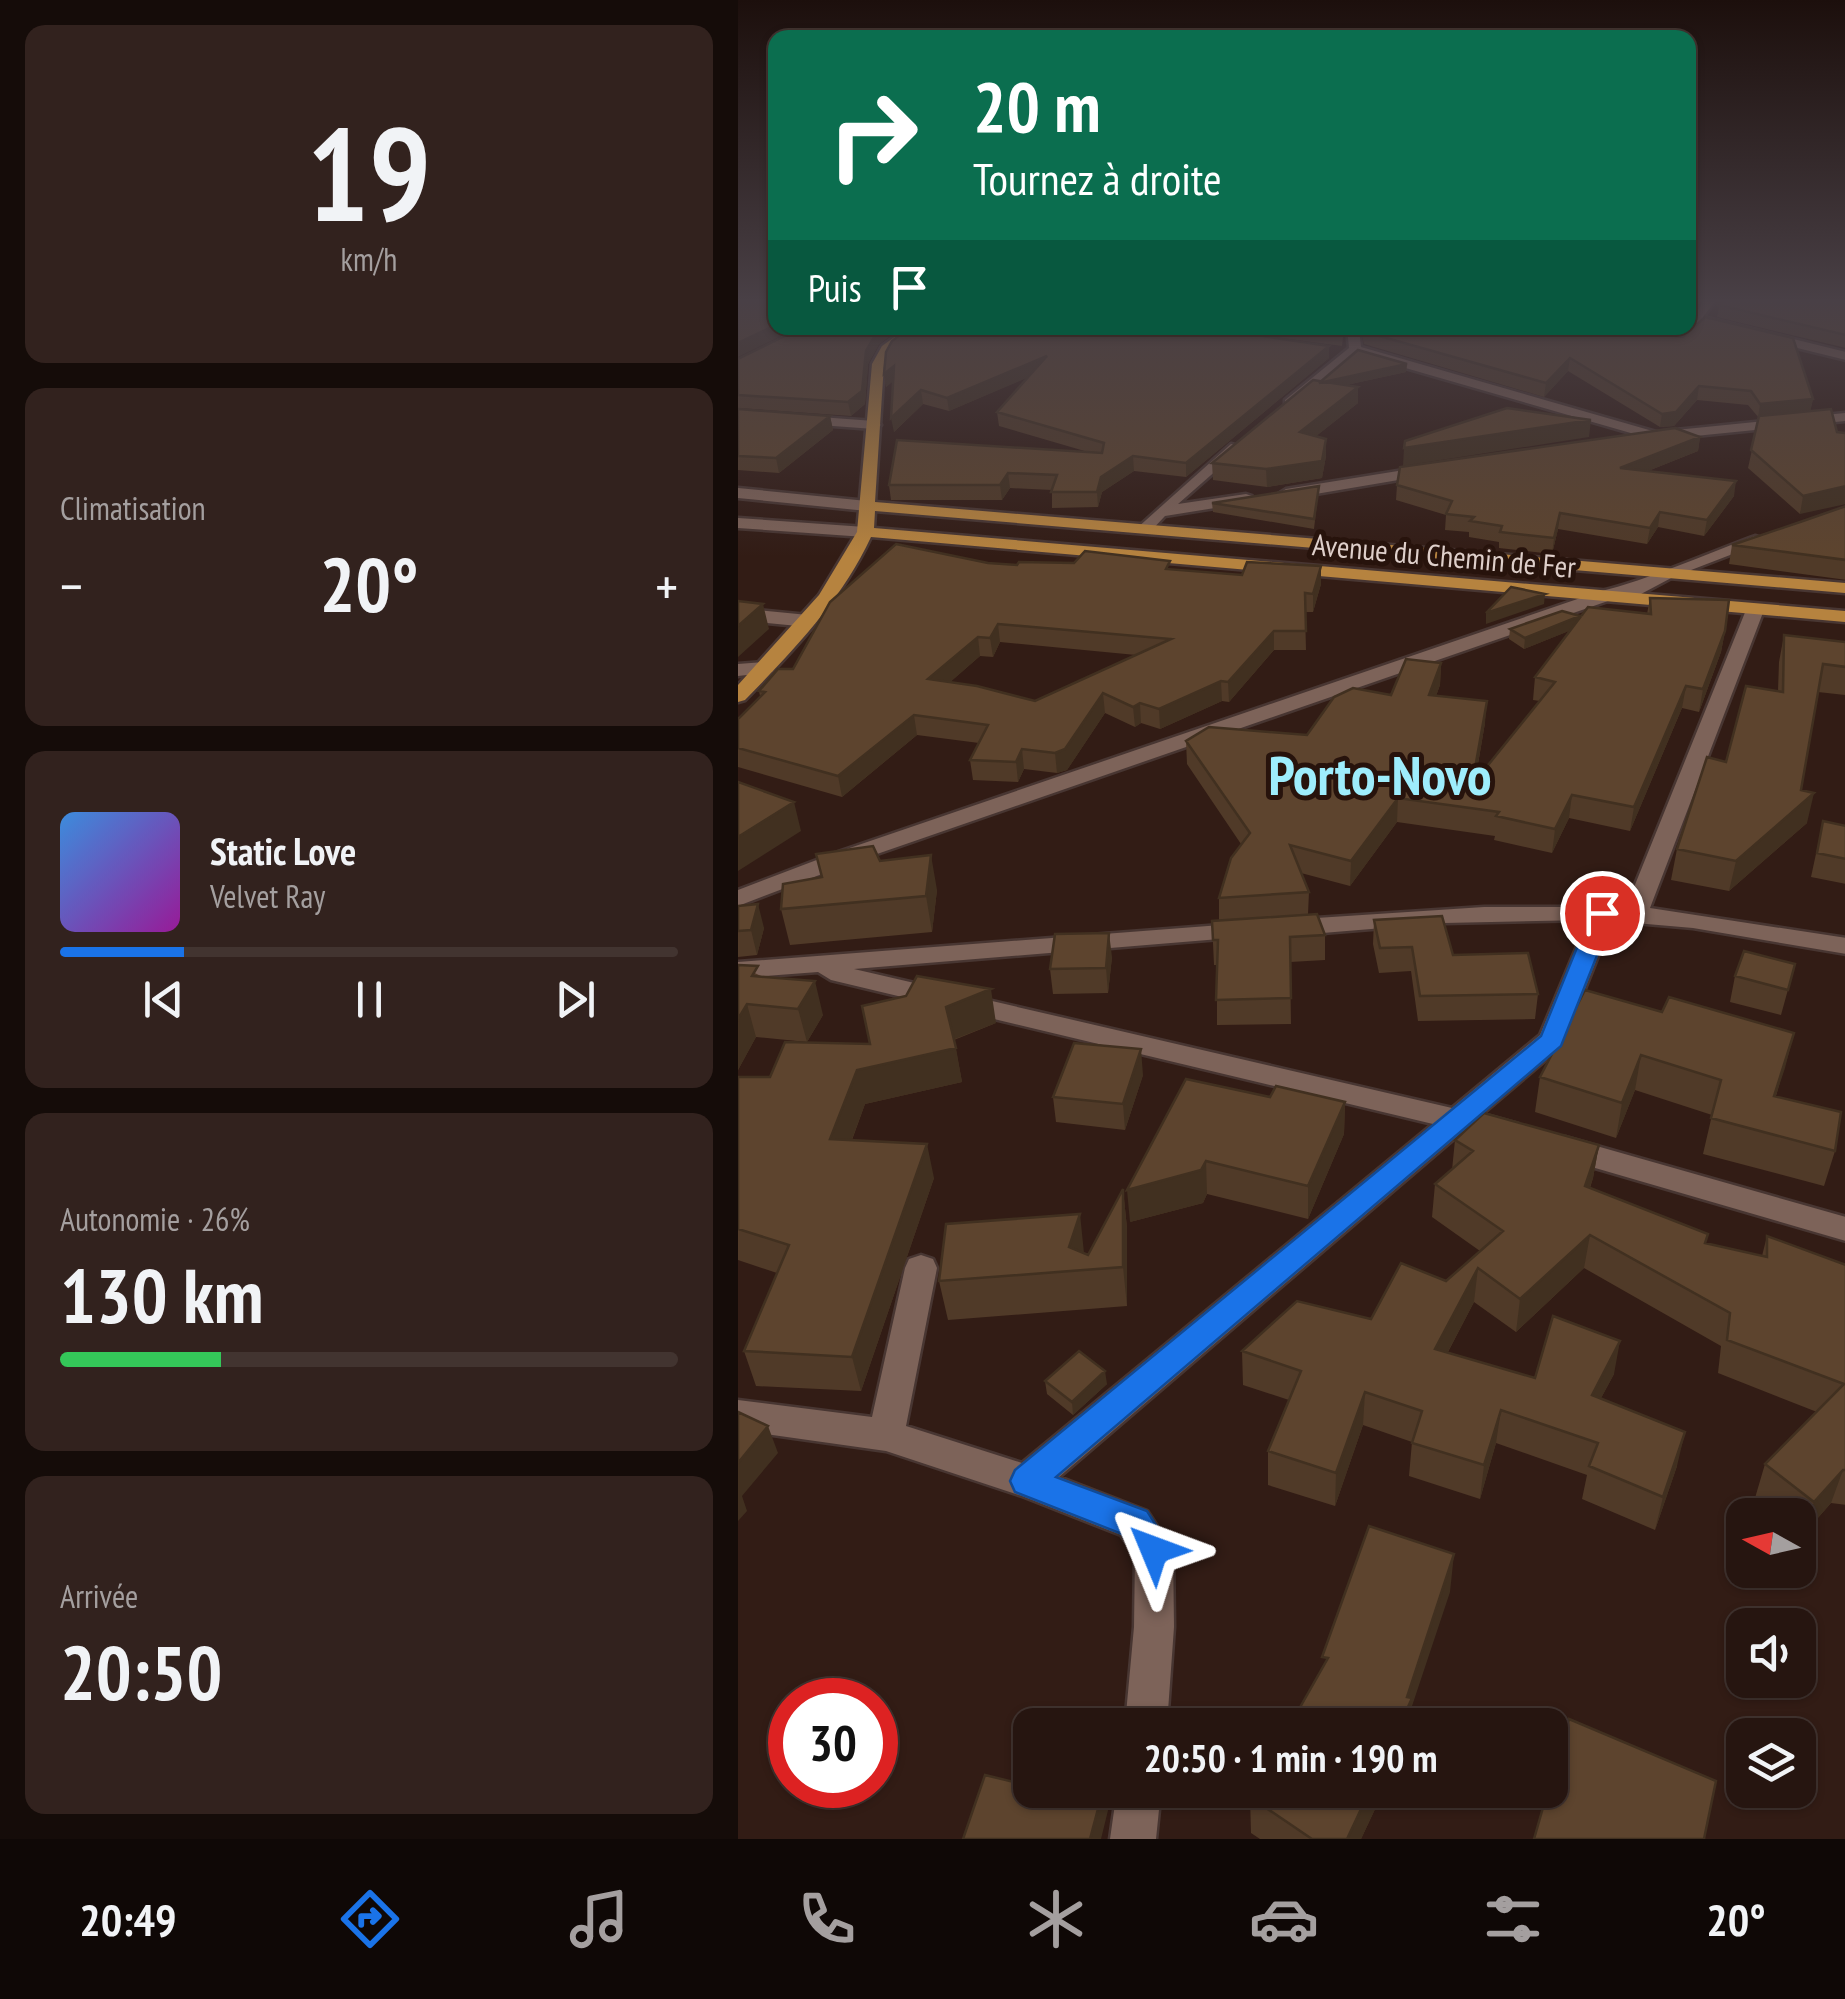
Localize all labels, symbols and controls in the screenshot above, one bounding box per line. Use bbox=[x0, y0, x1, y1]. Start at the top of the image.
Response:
text: 20 m bbox=[973, 61, 1101, 151]
icon: right bbox=[808, 70, 938, 200]
text: 19 bbox=[307, 89, 431, 257]
text: Tournez à droite bbox=[973, 149, 1222, 207]
text: km/h bbox=[341, 238, 397, 280]
icon: arrive bbox=[882, 260, 937, 315]
text: Puis bbox=[808, 263, 862, 312]
text: Climatisation bbox=[60, 487, 206, 529]
street label: Avenue du Chemin de Fer bbox=[1311, 524, 1578, 586]
text: 20° bbox=[319, 536, 419, 633]
text: − bbox=[60, 550, 83, 621]
text: + bbox=[655, 550, 678, 621]
district label: Porto-Novo bbox=[1268, 739, 1492, 810]
text: Static Love bbox=[210, 826, 356, 875]
pin bbox=[1560, 871, 1645, 956]
text: Velvet Ray bbox=[210, 875, 325, 917]
icon: arrive bbox=[1575, 886, 1630, 941]
icon: previous bbox=[136, 972, 191, 1027]
icon: pause bbox=[342, 972, 397, 1027]
icon: next bbox=[548, 972, 603, 1027]
text: Autonomie · 26% bbox=[60, 1198, 250, 1240]
text: 130 km bbox=[60, 1247, 264, 1344]
position arrow bbox=[1102, 1498, 1206, 1602]
north arrow bbox=[1726, 1498, 1816, 1588]
map controls bbox=[1726, 1498, 1816, 1808]
text: Arrivée bbox=[60, 1575, 138, 1617]
button: sound bbox=[1726, 1608, 1816, 1698]
text: 20:50 bbox=[60, 1624, 222, 1721]
speed limit sign: 30 bbox=[768, 1678, 898, 1808]
button: layers bbox=[1726, 1718, 1816, 1808]
text: 20:50 · 1 min · 190 m bbox=[1144, 1733, 1437, 1782]
icon: directions bbox=[335, 1884, 405, 1954]
icon: music bbox=[564, 1884, 634, 1954]
icon: phone bbox=[792, 1884, 862, 1954]
icon: climate bbox=[1021, 1884, 1091, 1954]
icon: car bbox=[1249, 1884, 1319, 1954]
icon: filters bbox=[1478, 1884, 1548, 1954]
text: 20:49 bbox=[79, 1890, 177, 1948]
text: 20° bbox=[1706, 1890, 1766, 1948]

